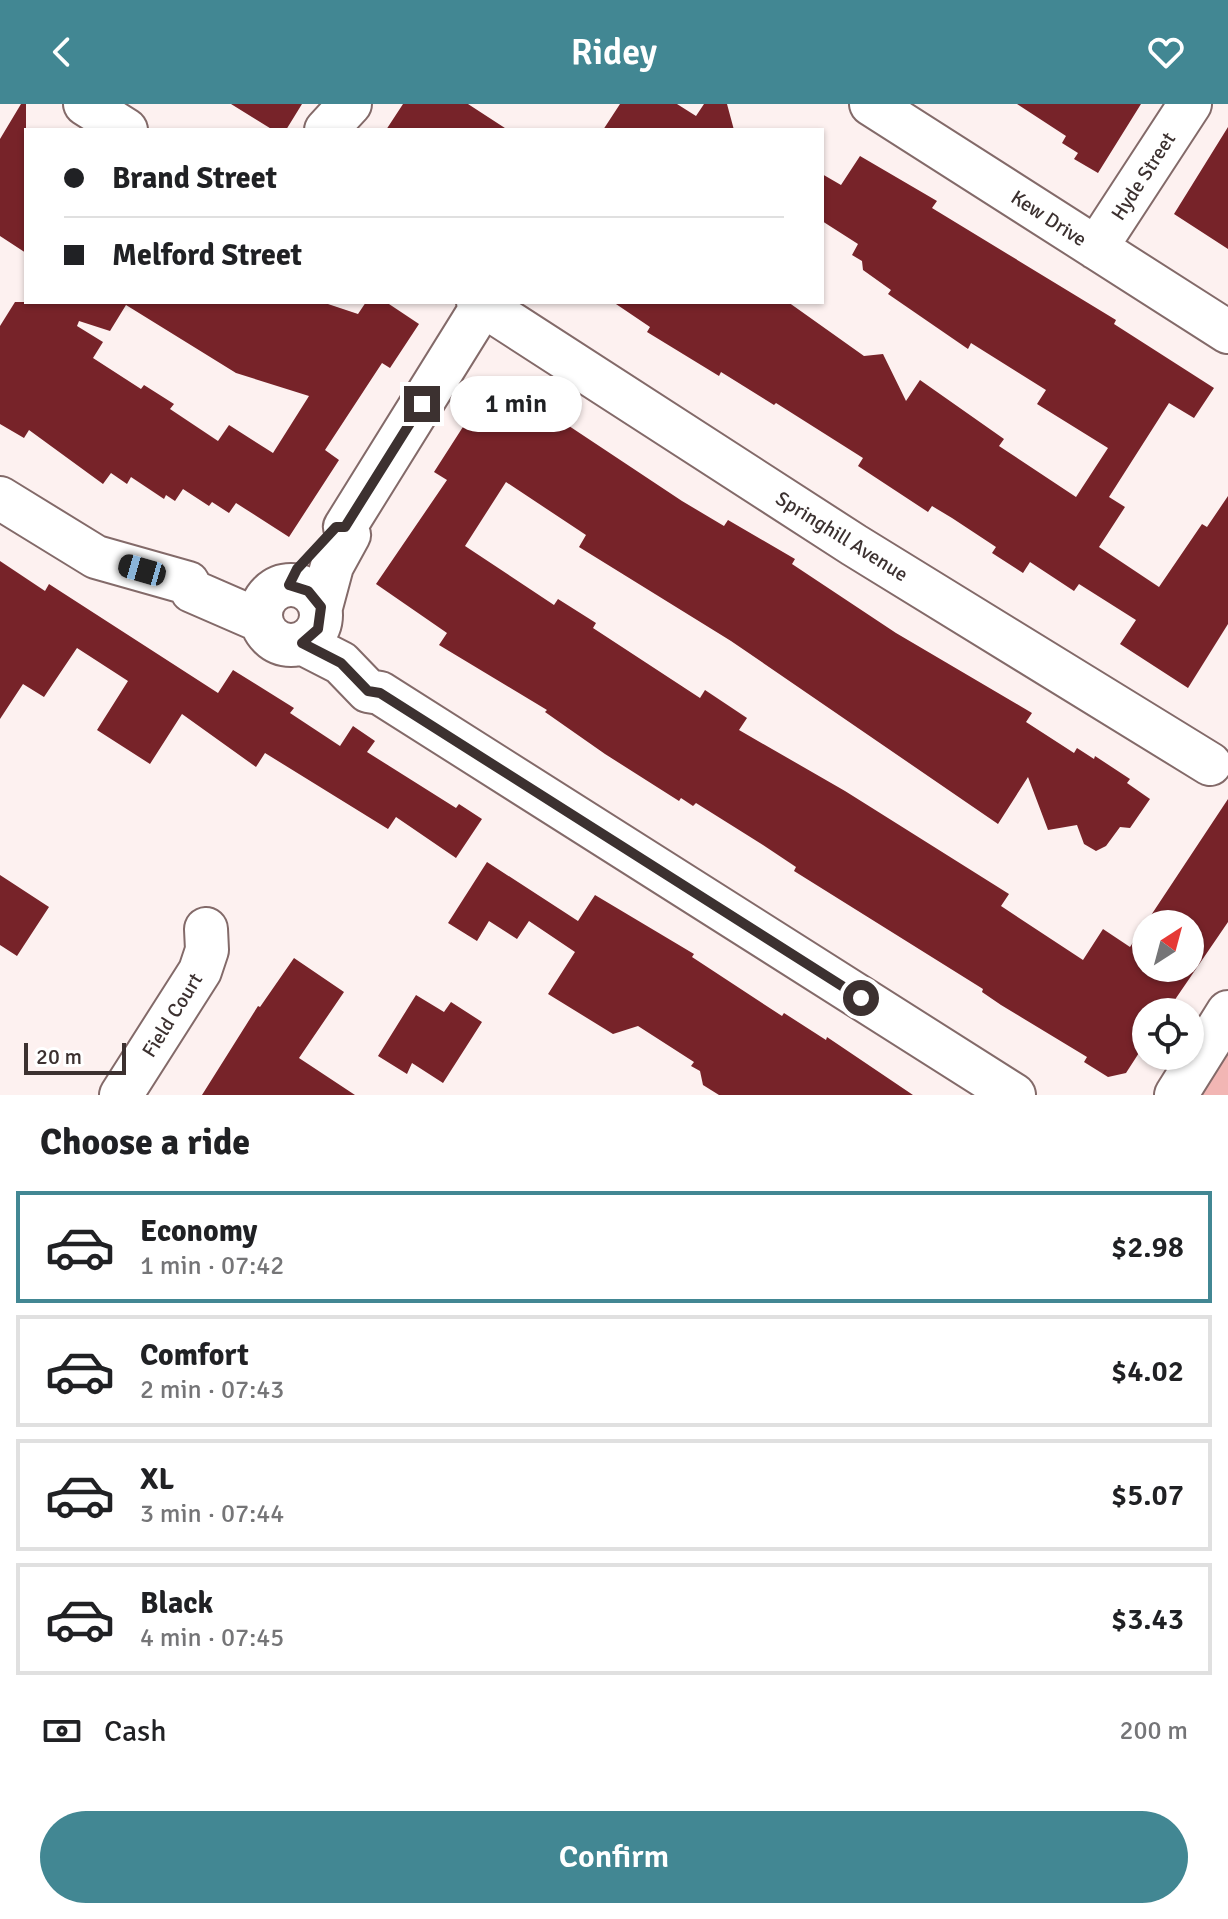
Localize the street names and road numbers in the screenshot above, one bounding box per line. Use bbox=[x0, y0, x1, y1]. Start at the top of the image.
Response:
street label: Hyde Street bbox=[1106, 128, 1181, 225]
street label: Kew Drive bbox=[1006, 185, 1091, 252]
street label: Springhill Avenue bbox=[771, 486, 912, 587]
street label: Field Court bbox=[137, 969, 208, 1062]

